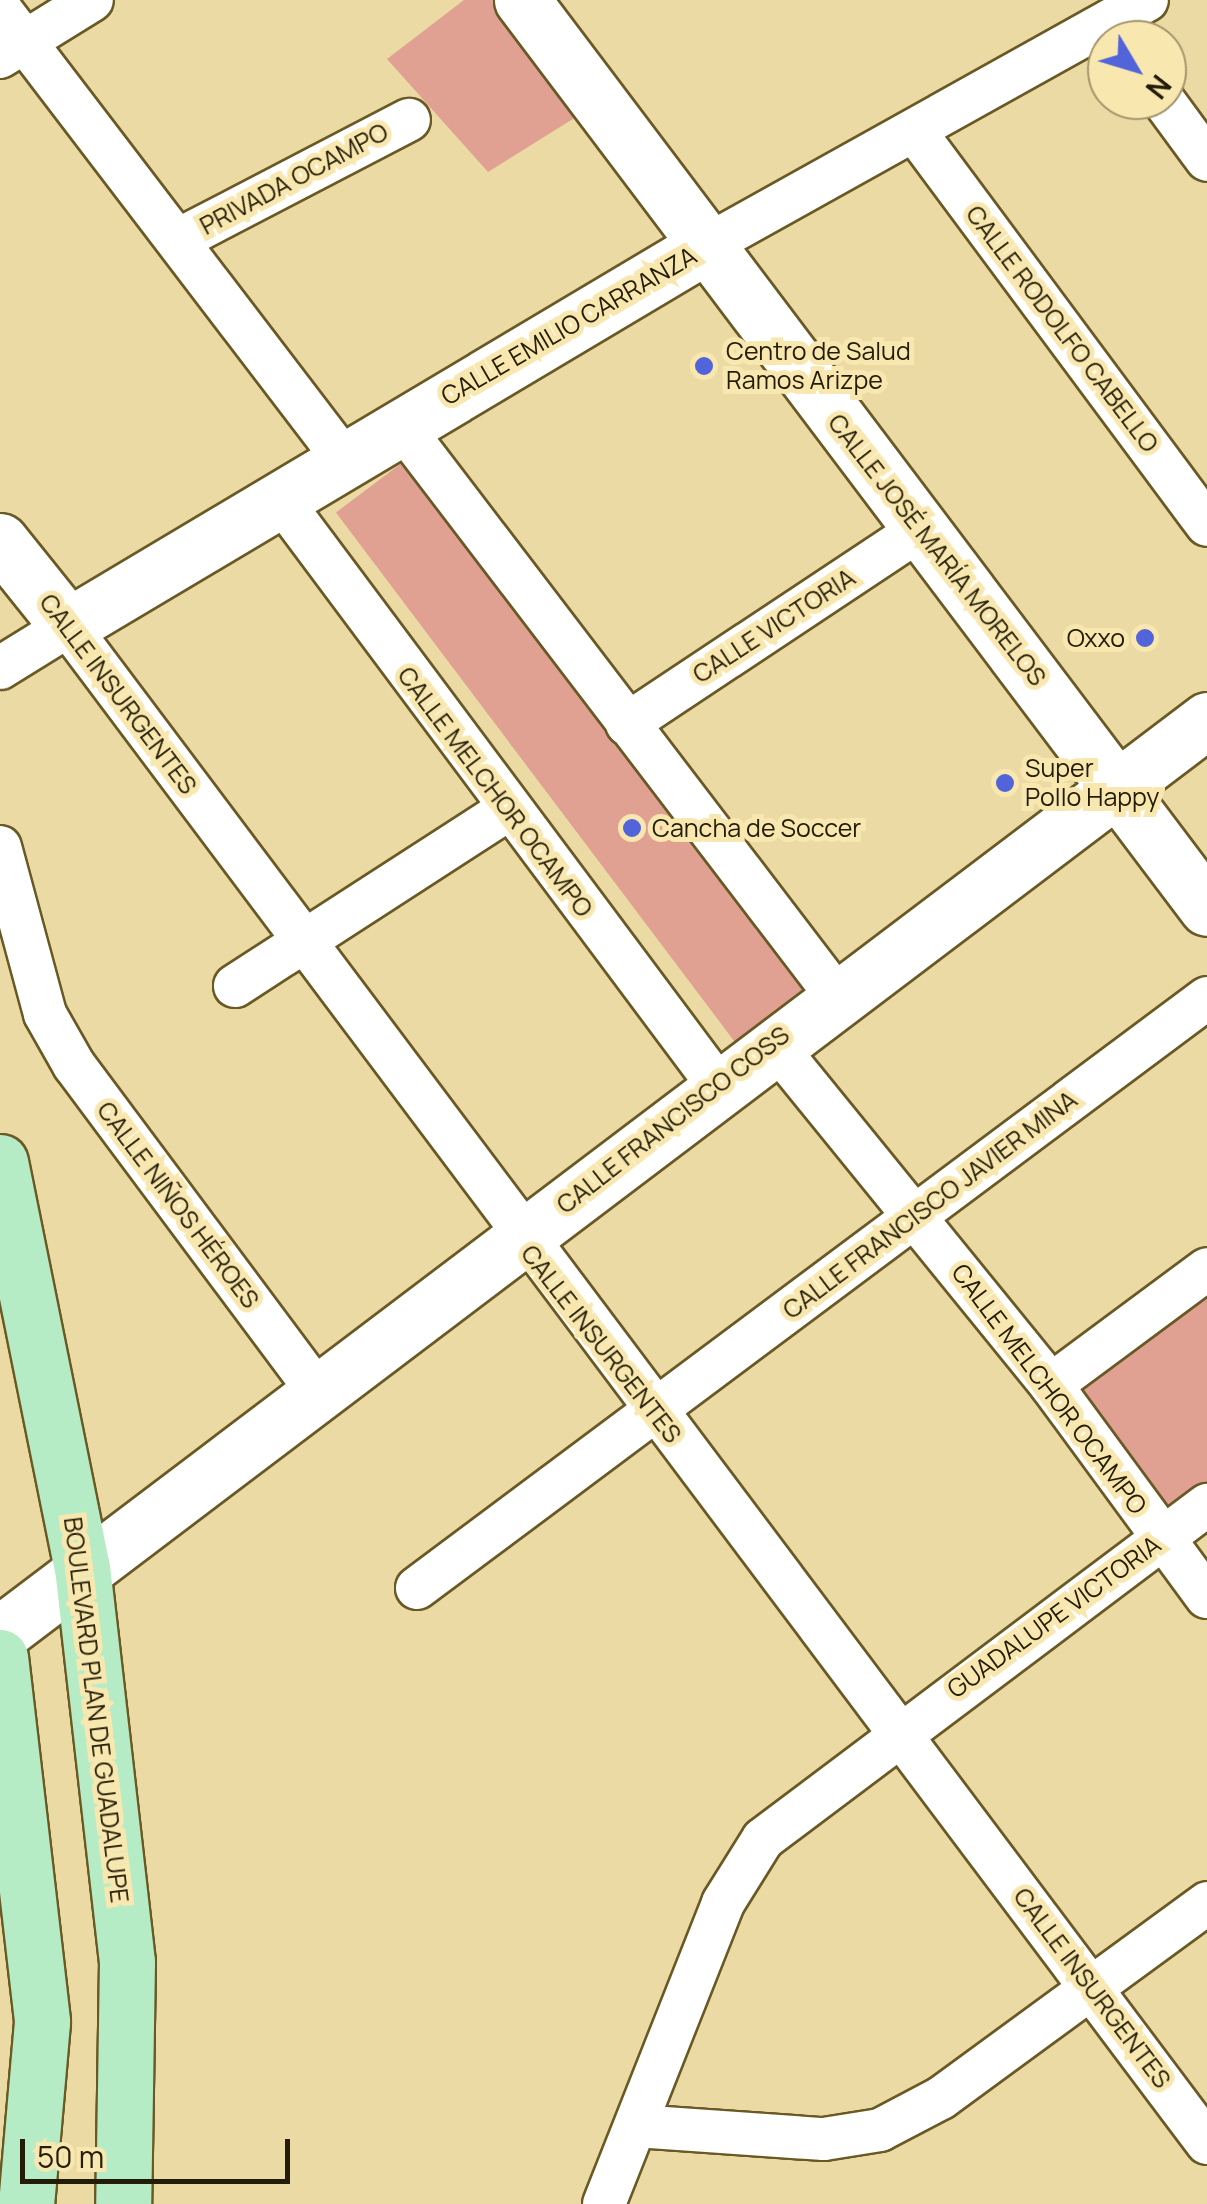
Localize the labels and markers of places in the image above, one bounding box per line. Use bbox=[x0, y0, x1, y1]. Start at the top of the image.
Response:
place label: Centro de Salud Ramos Arizpe bbox=[726, 337, 911, 396]
marker: Centro de Salud Ramos Arizpe bbox=[691, 353, 717, 379]
place label: Oxxo bbox=[1067, 623, 1125, 653]
marker: Oxxo bbox=[1134, 627, 1156, 649]
place label: Super Pollo Happy bbox=[1025, 754, 1160, 813]
marker: Super Pollo Happy bbox=[994, 772, 1016, 794]
place label: Cancha de Soccer bbox=[652, 813, 861, 843]
marker: Cancha de Soccer bbox=[621, 817, 643, 839]

